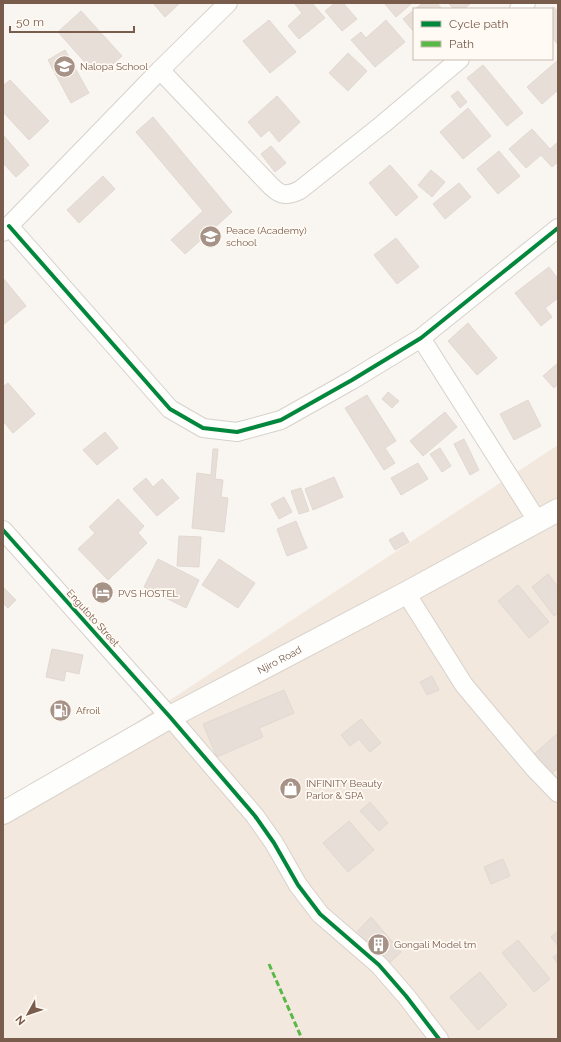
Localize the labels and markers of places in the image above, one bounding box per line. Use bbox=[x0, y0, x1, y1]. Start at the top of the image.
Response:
school or university icon: Nalopa School bbox=[51, 53, 77, 79]
place label: Nalopa School bbox=[80, 61, 148, 72]
school or university icon: Peace (Academy) school bbox=[198, 223, 224, 249]
place label: Peace (Academy) school bbox=[226, 225, 307, 248]
hotel icon: PVS HOSTEL bbox=[90, 580, 116, 606]
place label: PVS HOSTEL bbox=[118, 588, 178, 599]
fuel station icon: Afroil bbox=[47, 697, 73, 723]
place label: Afroil bbox=[76, 705, 100, 716]
shop icon: INFINITY Beauty Parlor & SPA bbox=[277, 776, 303, 802]
place label: INFINITY Beauty Parlor & SPA bbox=[306, 778, 383, 801]
building icon: Gongali Model tm bbox=[365, 931, 391, 957]
place label: Gongali Model tm bbox=[394, 939, 476, 950]

